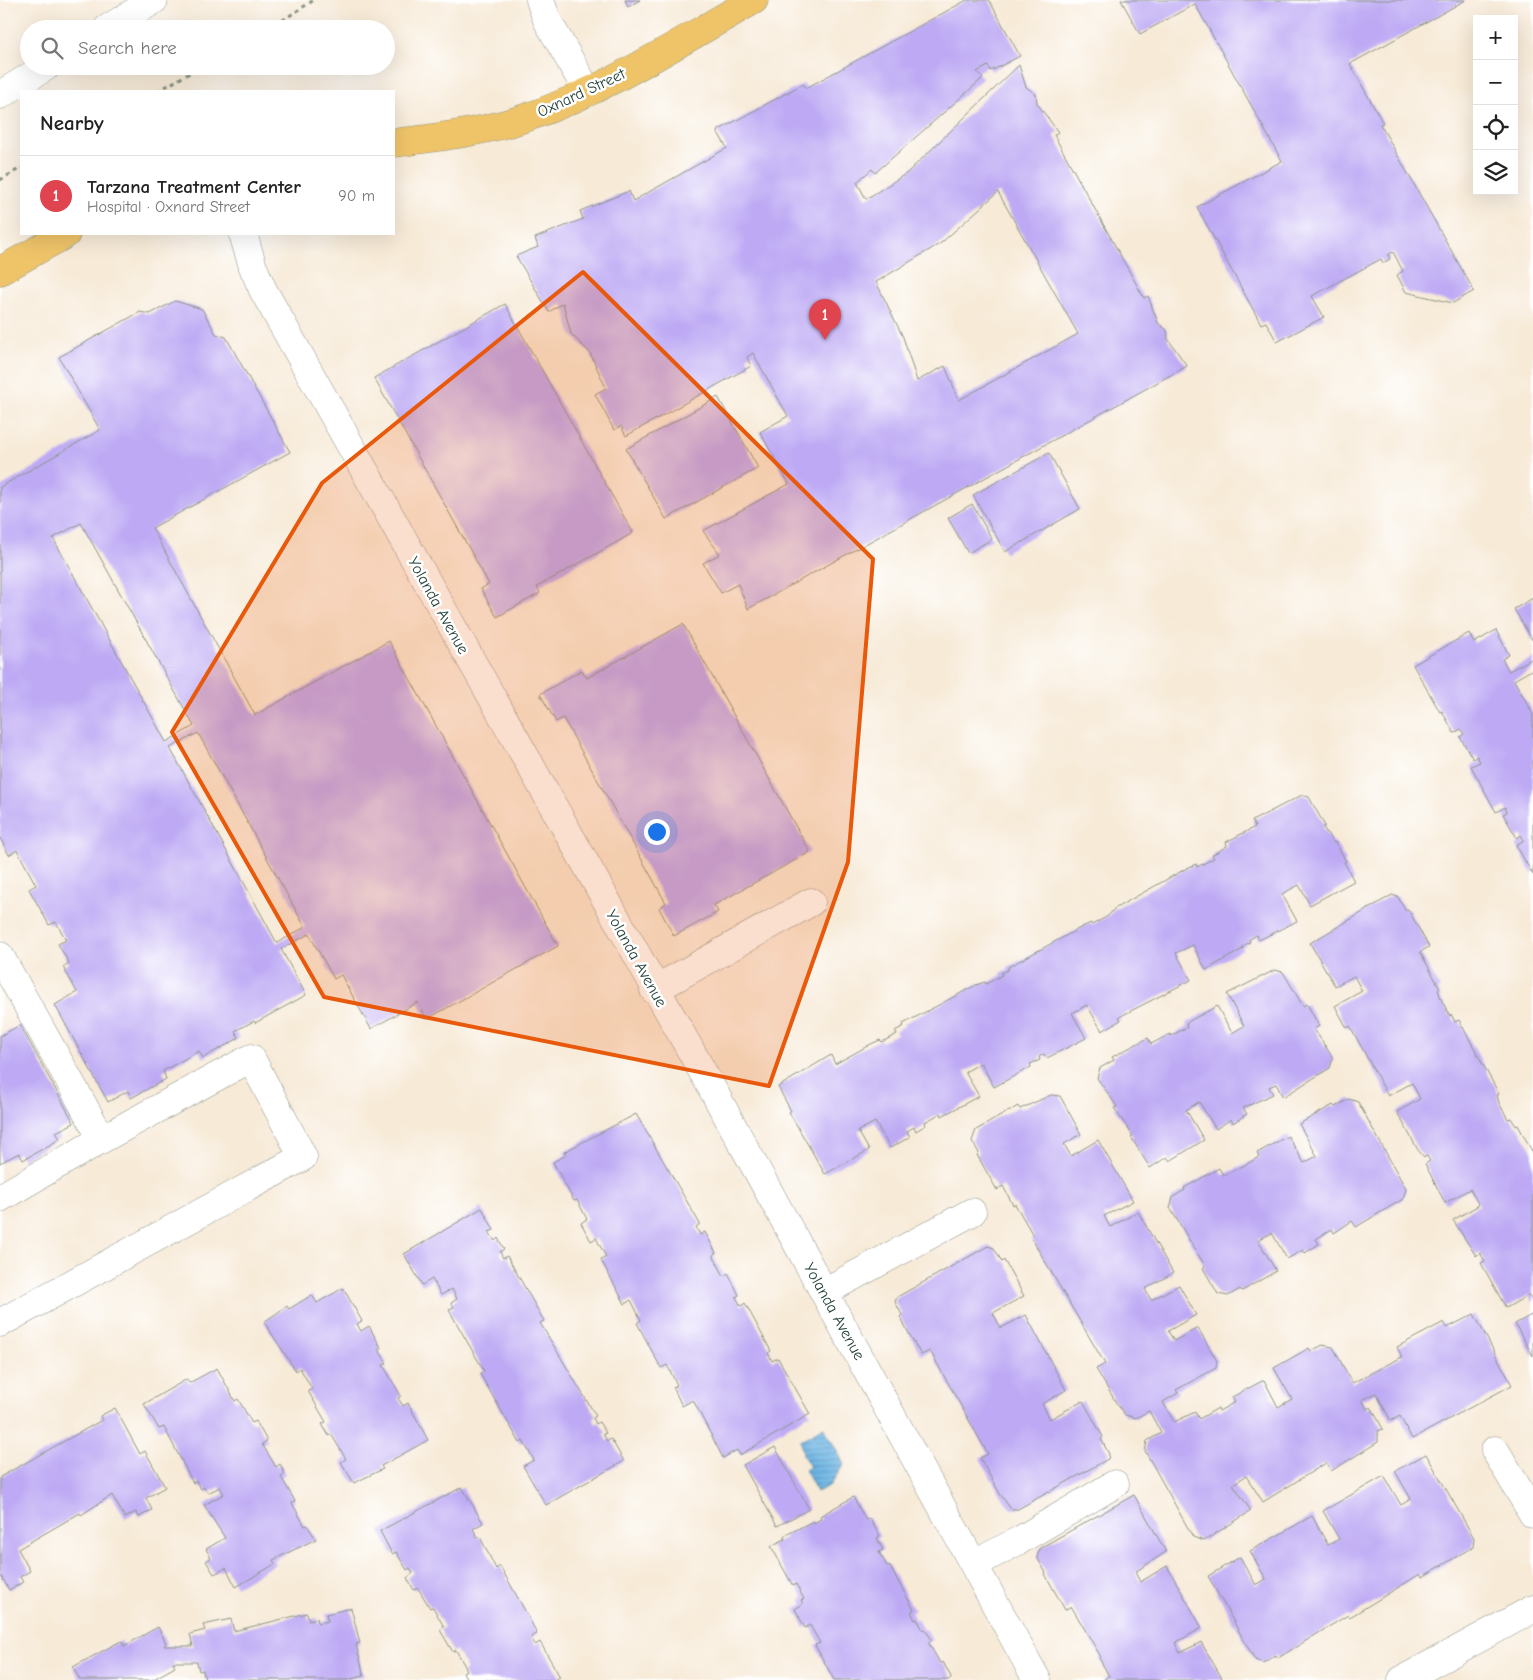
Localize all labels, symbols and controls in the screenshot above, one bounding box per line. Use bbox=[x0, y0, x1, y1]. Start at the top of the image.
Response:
map controls bbox=[1473, 15, 1518, 195]
button: + bbox=[1473, 15, 1518, 60]
search box bbox=[20, 20, 395, 75]
icon: search bbox=[38, 34, 66, 62]
text: Search here bbox=[78, 37, 177, 59]
button: − bbox=[1473, 60, 1518, 105]
street label: Oxnard Street bbox=[535, 65, 629, 121]
button: locate bbox=[1473, 105, 1518, 150]
text: Nearby bbox=[40, 111, 104, 135]
button: layers bbox=[1473, 150, 1518, 195]
text: Tarzana Treatment Center bbox=[87, 176, 301, 198]
text: 1 bbox=[53, 187, 59, 205]
text: 90 m bbox=[338, 187, 375, 205]
text: Hospital · Oxnard Street bbox=[87, 198, 250, 216]
pin: 1 bbox=[809, 299, 841, 340]
street label: Yolanda Avenue bbox=[404, 554, 472, 657]
your location bbox=[644, 819, 670, 845]
street label: Yolanda Avenue bbox=[602, 907, 670, 1010]
street label: Yolanda Avenue bbox=[800, 1260, 868, 1363]

